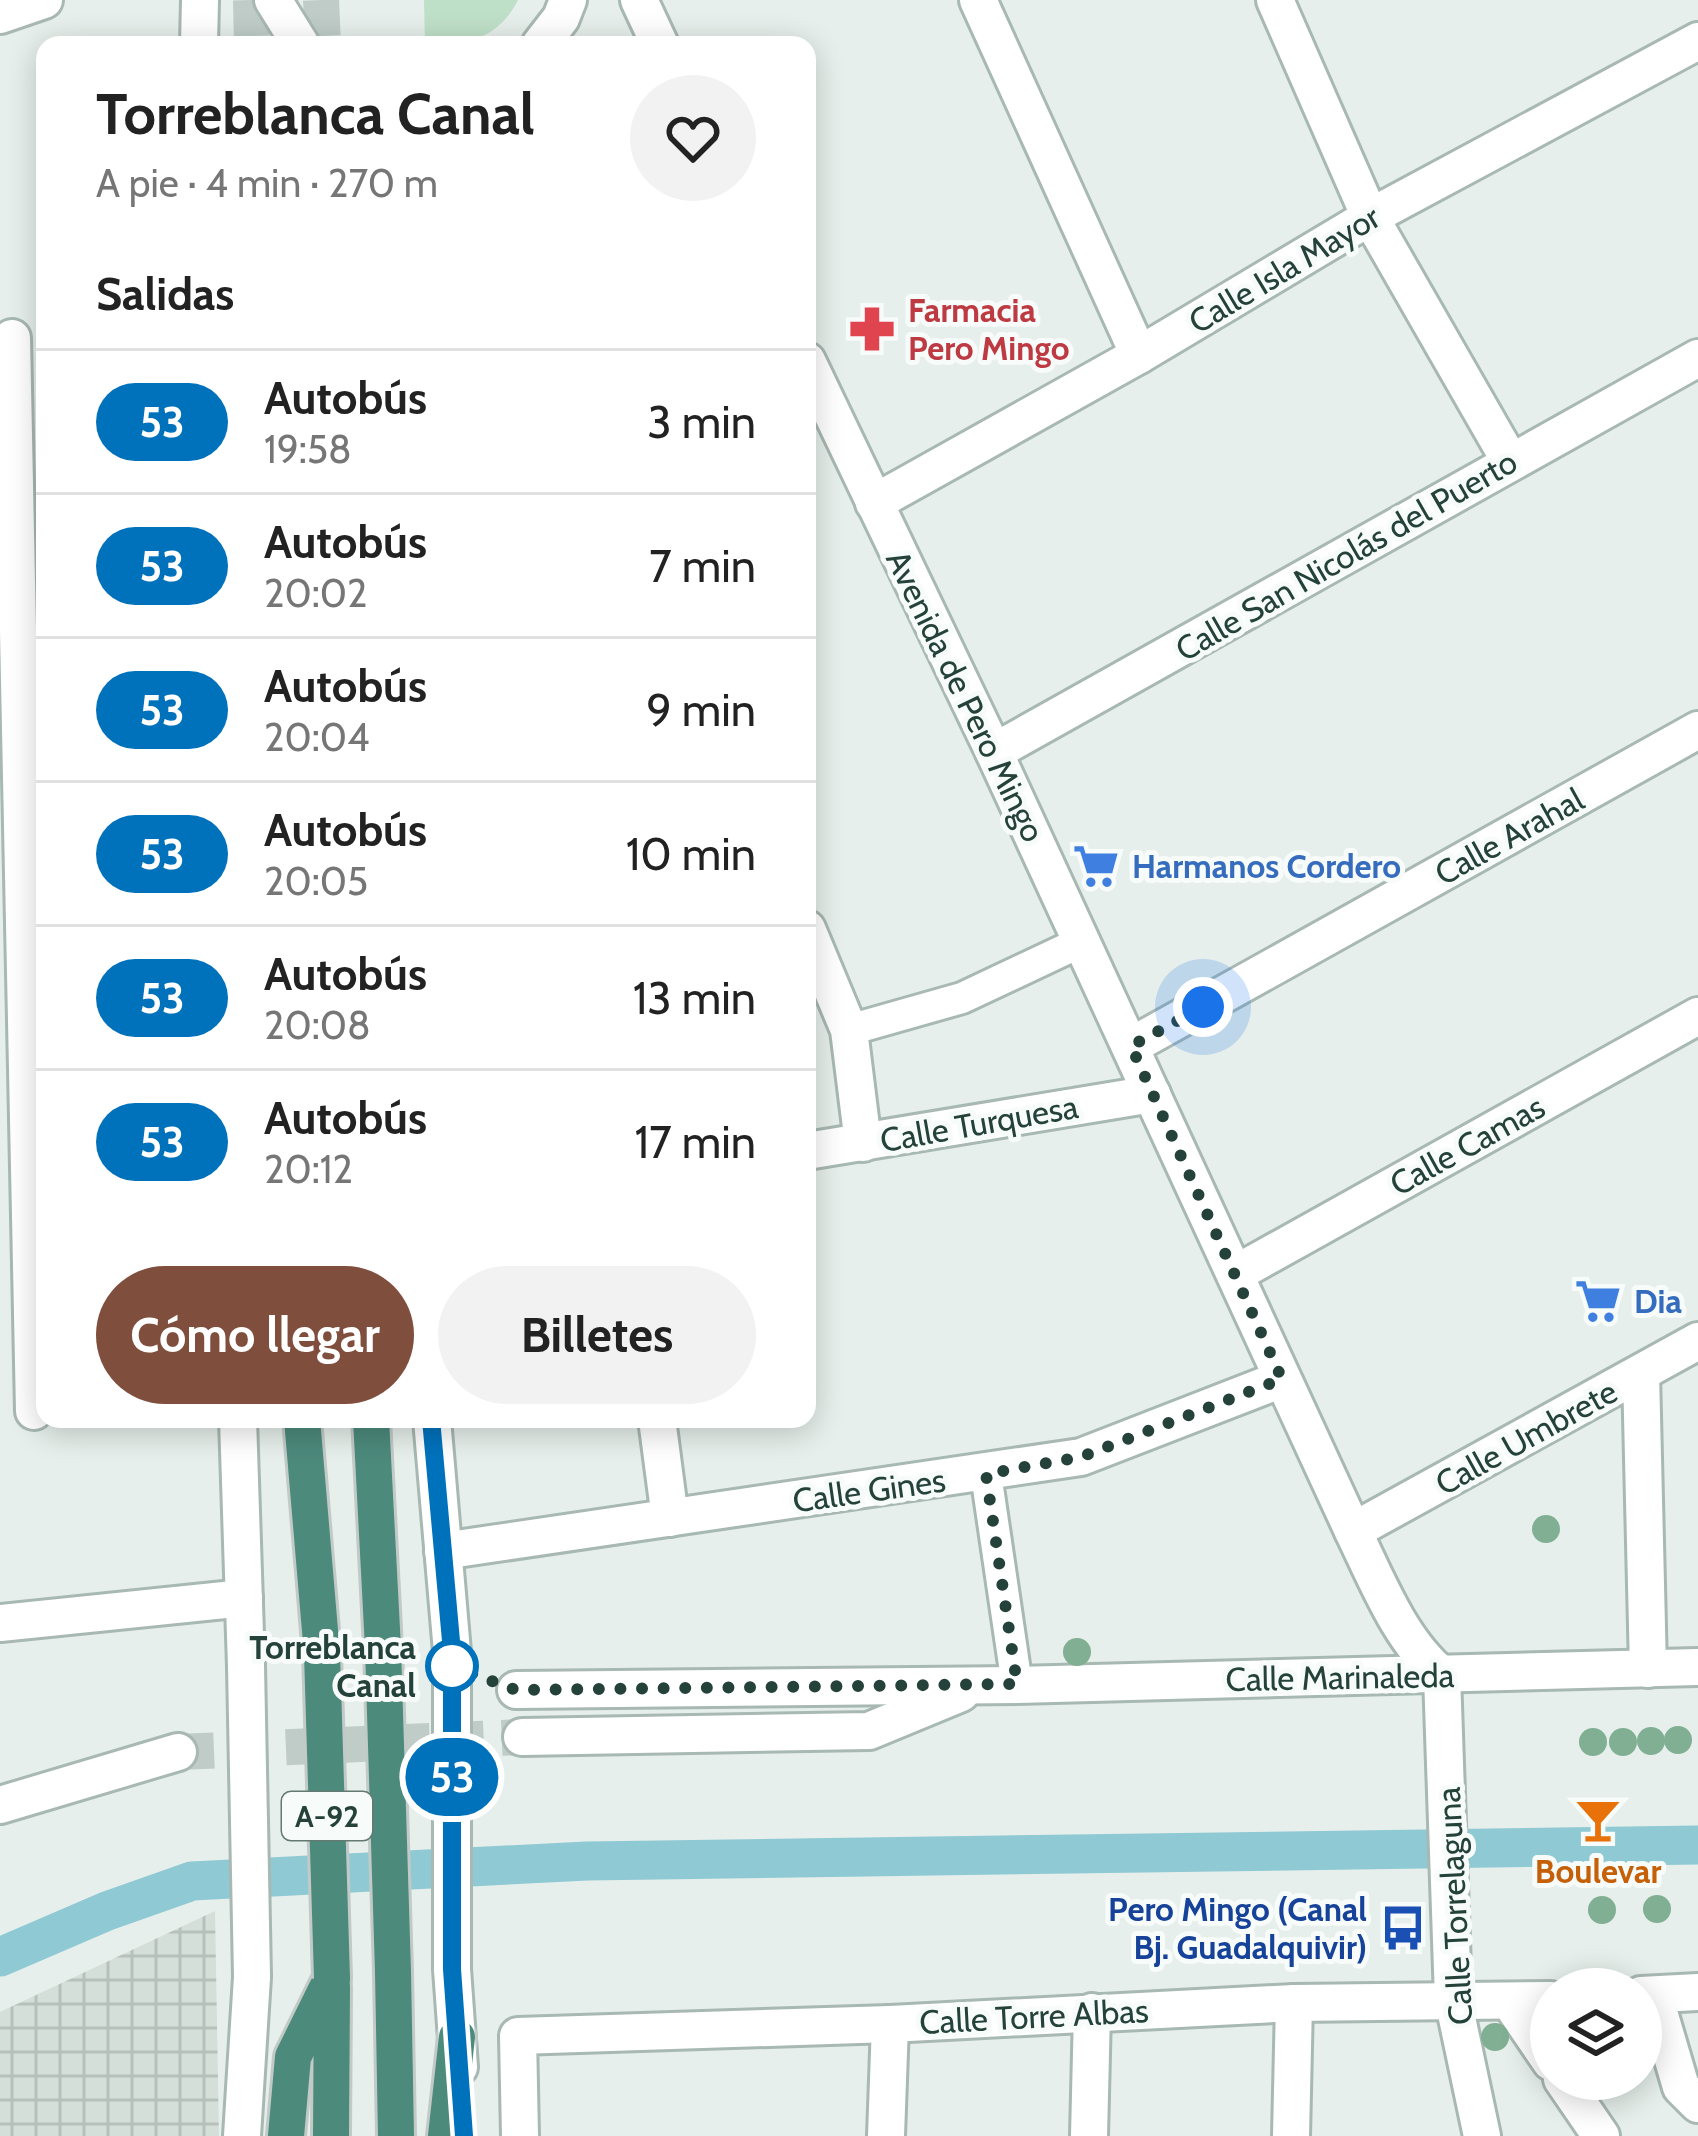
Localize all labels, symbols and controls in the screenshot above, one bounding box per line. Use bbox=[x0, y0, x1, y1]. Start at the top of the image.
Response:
button: heart bbox=[630, 75, 756, 201]
text: Torreblanca Canal bbox=[96, 79, 535, 148]
text: A pie · 4 min · 270 m bbox=[96, 159, 438, 207]
street label: Calle Isla Mayor bbox=[1181, 196, 1387, 342]
text: Salidas bbox=[96, 267, 234, 321]
place label: Farmacia Pero Mingo bbox=[908, 290, 1070, 368]
pharmacy icon: Farmacia Pero Mingo bbox=[847, 304, 897, 354]
text: Autobús bbox=[264, 371, 427, 425]
text: 3 min bbox=[647, 395, 756, 449]
text: 53 bbox=[139, 396, 185, 448]
text: 19:58 bbox=[264, 425, 352, 473]
street label: Calle San Nicolás del Puerto bbox=[1168, 441, 1524, 669]
text: Autobús bbox=[264, 515, 427, 569]
text: 7 min bbox=[649, 539, 756, 593]
text: 53 bbox=[139, 540, 185, 592]
street label: Avenida de Pero Mingo bbox=[878, 544, 1054, 848]
text: 20:02 bbox=[264, 569, 367, 617]
text: Autobús bbox=[264, 659, 427, 713]
text: 9 min bbox=[646, 683, 756, 737]
text: 53 bbox=[139, 684, 185, 736]
text: 20:04 bbox=[264, 713, 370, 761]
street label: Calle Arahal bbox=[1428, 779, 1591, 893]
text: Autobús bbox=[264, 803, 427, 857]
text: 10 min bbox=[626, 827, 756, 881]
text: 53 bbox=[139, 828, 185, 880]
supermarket icon: Harmanos Cordero bbox=[1071, 841, 1121, 891]
place label: Harmanos Cordero bbox=[1132, 846, 1401, 886]
text: 20:05 bbox=[264, 857, 368, 905]
text: Autobús bbox=[264, 947, 427, 1001]
text: 13 min bbox=[633, 971, 756, 1025]
text: 53 bbox=[139, 972, 185, 1024]
your location bbox=[1173, 977, 1233, 1037]
text: 20:08 bbox=[264, 1001, 371, 1049]
street label: Calle Turquesa bbox=[877, 1086, 1081, 1160]
street label: Calle Camas bbox=[1383, 1086, 1551, 1204]
text: Autobús bbox=[264, 1091, 427, 1145]
text: 17 min bbox=[634, 1115, 756, 1169]
text: 53 bbox=[139, 1116, 185, 1168]
text: 20:12 bbox=[264, 1145, 353, 1193]
button: Cómo llegar bbox=[96, 1266, 414, 1404]
button: Billetes bbox=[438, 1266, 756, 1404]
supermarket icon: Dia bbox=[1573, 1276, 1623, 1326]
place label: Dia bbox=[1634, 1281, 1682, 1321]
street label: Calle Umbrete bbox=[1428, 1371, 1624, 1503]
street label: Calle Gines bbox=[790, 1459, 948, 1521]
place label: Torreblanca Canal bbox=[249, 1627, 417, 1705]
marker: Torreblanca Canal bbox=[427, 1641, 477, 1691]
street label: Calle Marinaleda bbox=[1225, 1655, 1455, 1699]
line badge: 53 bbox=[398, 1738, 506, 1816]
text: 53 bbox=[429, 1751, 475, 1803]
street label: Calle Torrelaguna bbox=[1428, 1786, 1480, 2026]
road number: A-92 bbox=[282, 1792, 372, 1840]
bar icon: Boulevar bbox=[1573, 1795, 1623, 1845]
place label: Boulevar bbox=[1535, 1851, 1661, 1891]
place label: Pero Mingo (Canal Bj. Guadalquivir) bbox=[1108, 1889, 1367, 1967]
bus stop icon: Pero Mingo (Canal Bj. Guadalquivir) bbox=[1378, 1903, 1428, 1953]
map controls bbox=[1530, 1968, 1662, 2100]
button: layers bbox=[1530, 1968, 1662, 2100]
street label: Calle Torre Albas bbox=[918, 1990, 1150, 2042]

